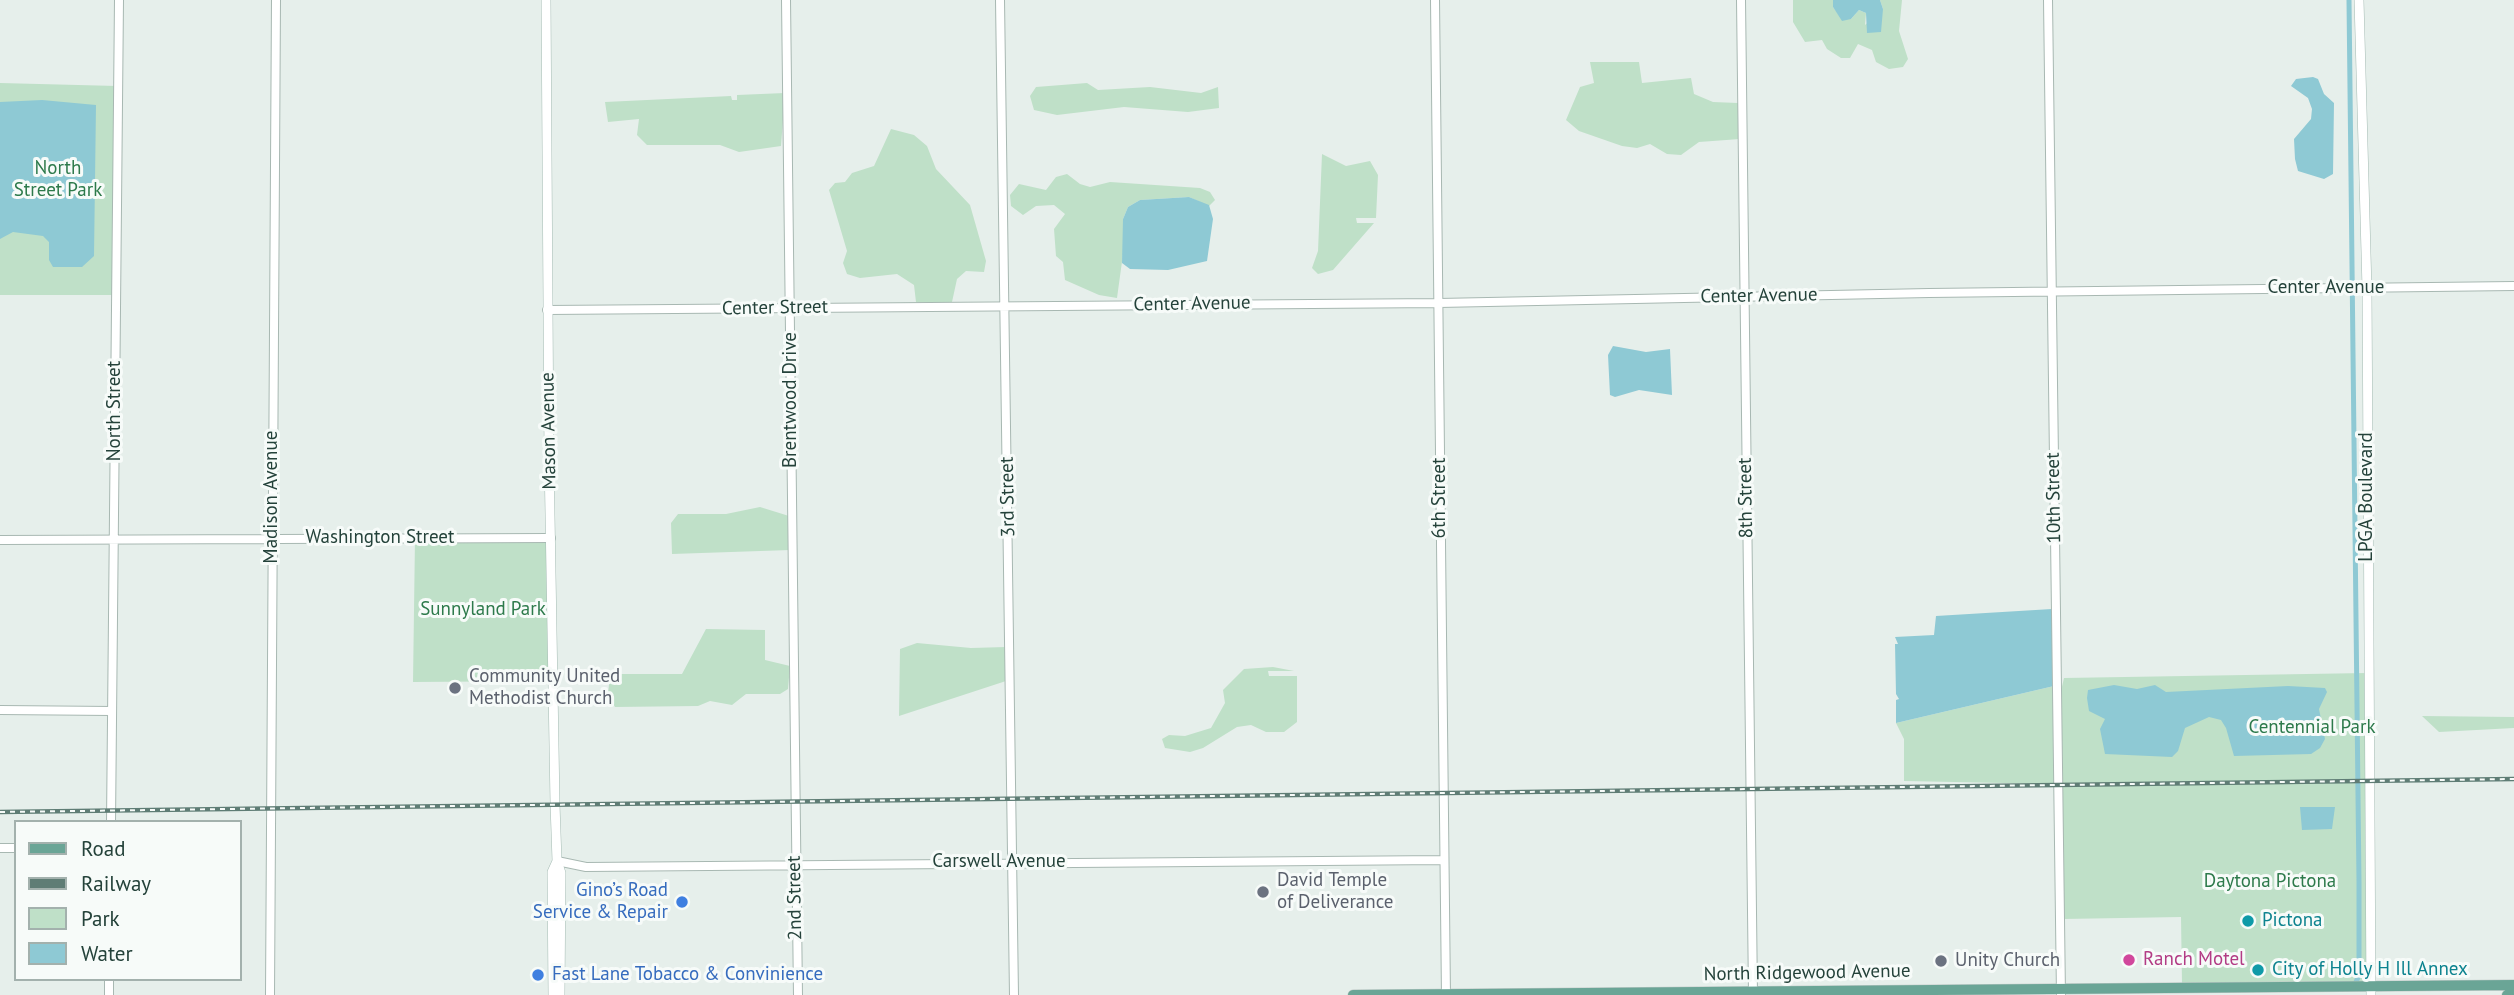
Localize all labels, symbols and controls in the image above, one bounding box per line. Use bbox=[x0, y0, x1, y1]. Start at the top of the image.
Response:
park label: North Street Park bbox=[14, 158, 102, 202]
street label: Center Avenue bbox=[2268, 277, 2384, 299]
street label: Center Avenue bbox=[1700, 284, 1818, 308]
street label: Center Avenue bbox=[1133, 292, 1251, 316]
street label: Center Street bbox=[722, 296, 828, 320]
street label: Brentwood Drive bbox=[780, 332, 802, 468]
street label: North Street bbox=[104, 361, 126, 461]
street label: Mason Avenue bbox=[537, 372, 561, 490]
street label: Madison Avenue bbox=[261, 431, 283, 563]
street label: LPGA Boulevard bbox=[2356, 432, 2378, 562]
street label: 10th Street bbox=[2042, 452, 2066, 544]
street label: 3rd Street bbox=[996, 456, 1020, 538]
street label: 8th Street bbox=[1734, 457, 1758, 539]
street label: 6th Street bbox=[1429, 458, 1451, 538]
street label: Washington Street bbox=[306, 527, 454, 549]
park label: Sunnyland Park bbox=[420, 599, 546, 621]
place label: Community United Methodist Church bbox=[469, 666, 620, 710]
marker: Community United Methodist Church bbox=[447, 680, 463, 696]
park label: Centennial Park bbox=[2249, 717, 2375, 739]
legend bbox=[14, 820, 242, 981]
text: Road bbox=[81, 835, 125, 862]
street label: Carswell Avenue bbox=[932, 851, 1066, 873]
street label: 2nd Street bbox=[783, 856, 807, 940]
text: Railway bbox=[81, 870, 151, 897]
place label: David Temple of Deliverance bbox=[1277, 870, 1393, 914]
park label: Daytona Pictona bbox=[2204, 871, 2336, 893]
place label: Gino’s Road Service & Repair bbox=[533, 880, 668, 924]
marker: David Temple of Deliverance bbox=[1255, 884, 1271, 900]
marker: Gino’s Road Service & Repair bbox=[674, 894, 690, 910]
text: Park bbox=[81, 905, 120, 932]
place label: Pictona bbox=[2262, 910, 2323, 932]
marker: Pictona bbox=[2240, 913, 2256, 929]
text: Water bbox=[81, 940, 133, 967]
place label: Ranch Motel bbox=[2143, 949, 2245, 971]
place label: Unity Church bbox=[1955, 950, 2060, 972]
marker: Ranch Motel bbox=[2121, 952, 2137, 968]
marker: Unity Church bbox=[1933, 953, 1949, 969]
place label: City of Holly H Ill Annex bbox=[2272, 959, 2468, 981]
street label: North Ridgewood Avenue bbox=[1703, 960, 1911, 986]
marker: City of Holly H Ill Annex bbox=[2250, 962, 2266, 978]
place label: Fast Lane Tobacco & Convinience bbox=[552, 964, 823, 986]
marker: Fast Lane Tobacco & Convinience bbox=[530, 967, 546, 983]

